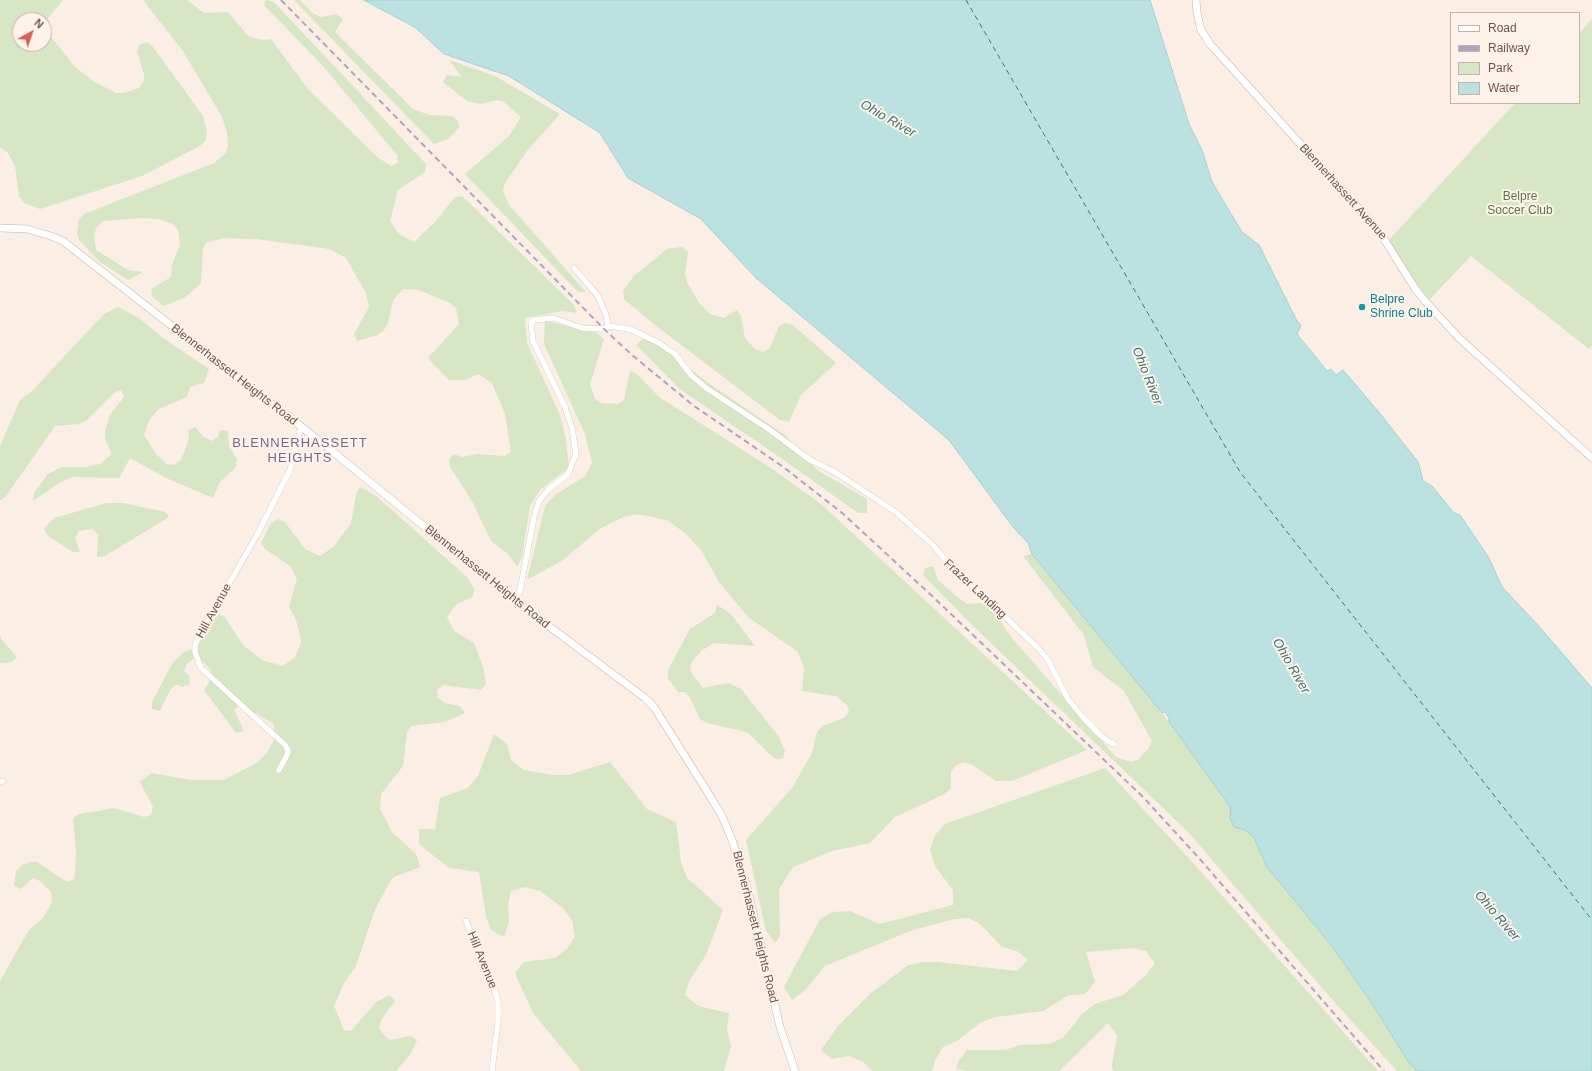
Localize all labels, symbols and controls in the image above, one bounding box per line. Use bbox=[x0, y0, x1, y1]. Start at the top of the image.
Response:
north arrow bbox=[12, 12, 52, 52]
legend bbox=[1450, 12, 1580, 104]
text: N bbox=[32, 16, 46, 31]
text: Road bbox=[1488, 21, 1517, 35]
text: Railway bbox=[1488, 41, 1530, 55]
text: Park bbox=[1488, 61, 1513, 75]
text: Water bbox=[1488, 81, 1520, 95]
water label: Ohio River bbox=[858, 97, 918, 141]
street label: Blennerhassett Avenue bbox=[1296, 141, 1390, 243]
park label: Belpre Soccer Club bbox=[1487, 190, 1553, 218]
place label: Belpre Shrine Club bbox=[1370, 293, 1433, 321]
marker: Belpre Shrine Club bbox=[1357, 302, 1367, 312]
street label: Blennerhassett Heights Road bbox=[168, 321, 300, 429]
water label: Ohio River bbox=[1128, 345, 1166, 407]
district label: BLENNERHASSETT HEIGHTS bbox=[232, 435, 368, 466]
street label: Blennerhassett Heights Road bbox=[422, 522, 552, 632]
street label: Frazer Landing bbox=[941, 556, 1009, 622]
street label: Hill Avenue bbox=[193, 581, 235, 641]
water label: Ohio River bbox=[1269, 636, 1313, 696]
street label: Blennerhassett Heights Road bbox=[729, 850, 781, 1004]
water label: Ohio River bbox=[1471, 888, 1523, 944]
street label: Hill Avenue bbox=[464, 929, 500, 991]

